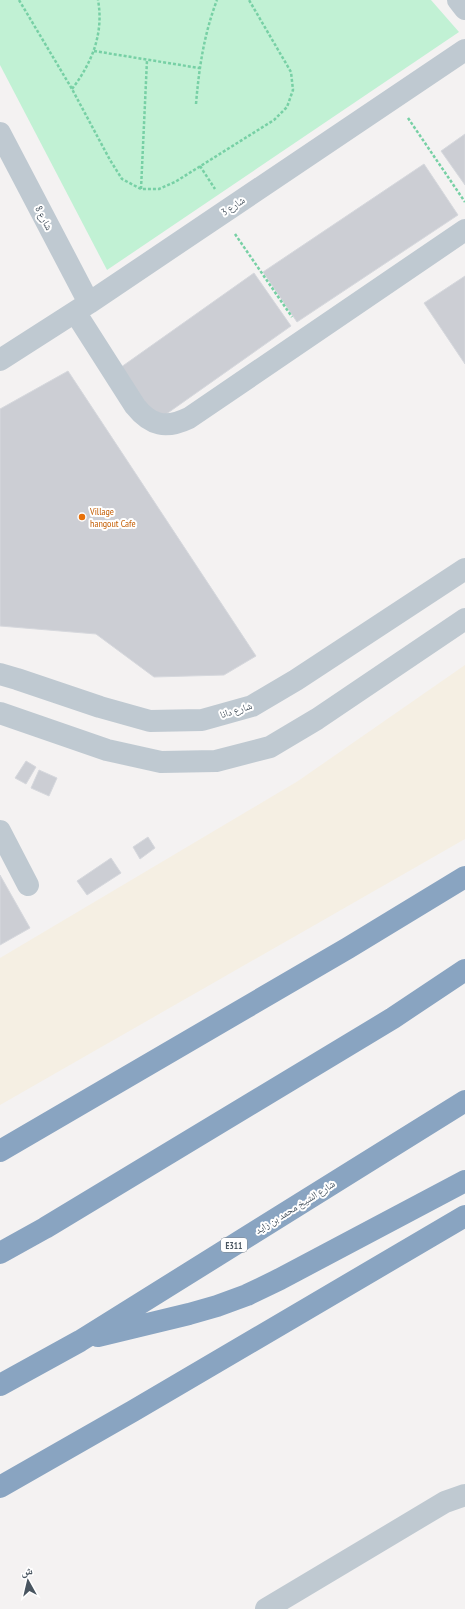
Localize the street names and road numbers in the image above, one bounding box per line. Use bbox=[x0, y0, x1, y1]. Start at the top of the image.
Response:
street label: شارع 3 bbox=[219, 193, 248, 219]
street label: شارع 8 bbox=[32, 204, 56, 233]
street label: شارع دانا bbox=[218, 699, 254, 721]
street label: شارع الشيخ محمد بن زايد bbox=[253, 1177, 338, 1237]
road number: E311 bbox=[221, 1238, 247, 1252]

